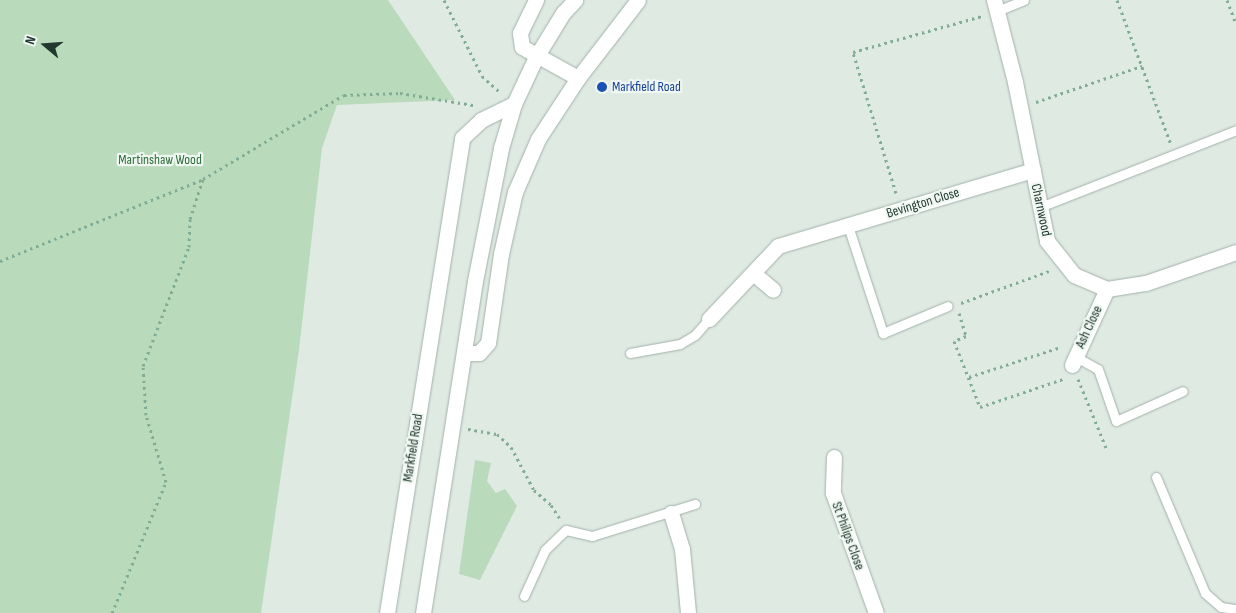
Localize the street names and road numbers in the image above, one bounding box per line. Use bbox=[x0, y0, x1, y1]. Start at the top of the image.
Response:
street label: Charnwood bbox=[1027, 182, 1055, 238]
street label: Bevington Close bbox=[885, 184, 961, 222]
street label: Ash Close bbox=[1072, 303, 1106, 351]
street label: Markfield Road bbox=[399, 413, 427, 483]
street label: St Philips Close bbox=[828, 500, 868, 572]

